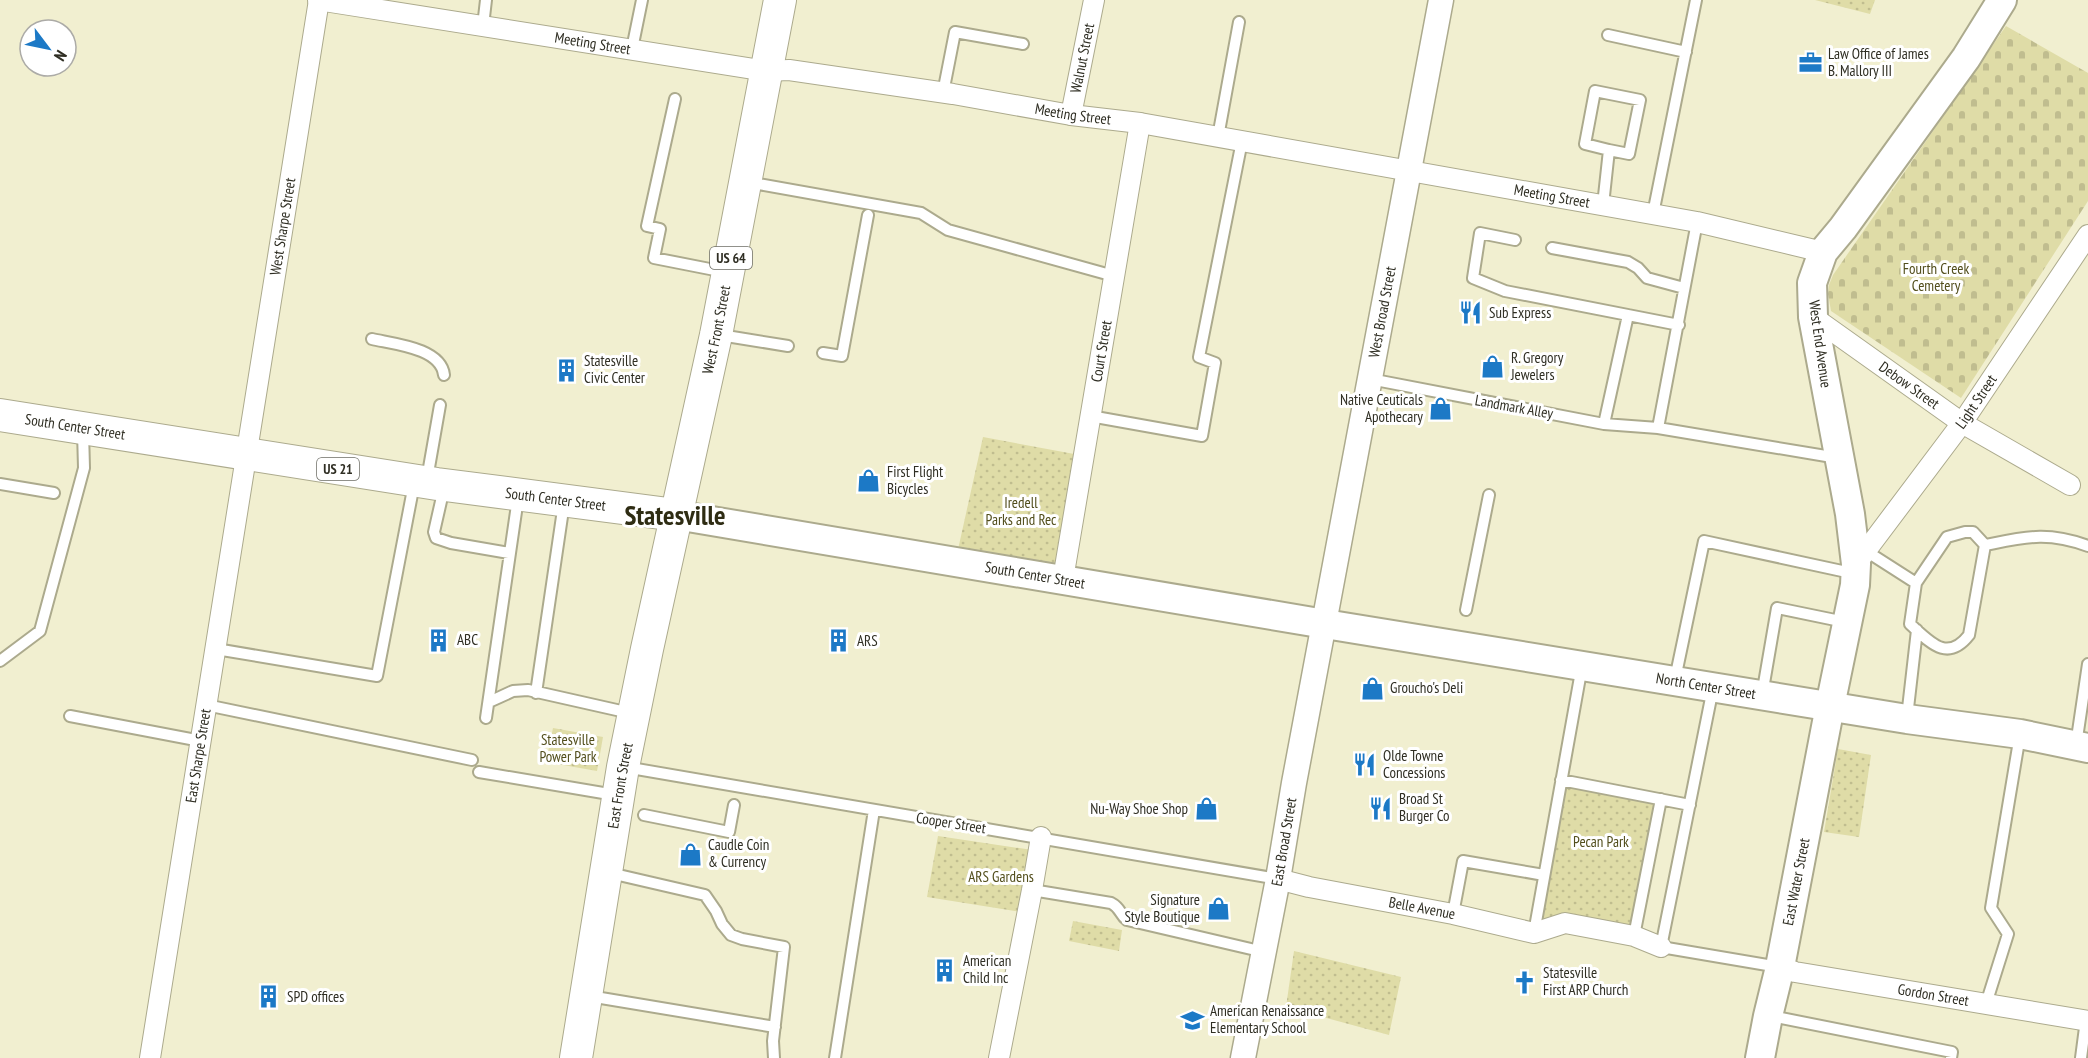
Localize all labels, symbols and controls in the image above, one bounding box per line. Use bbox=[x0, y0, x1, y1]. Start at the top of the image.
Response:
north arrow bbox=[18, 18, 78, 78]
street label: Walnut Street bbox=[1066, 22, 1098, 95]
street label: Meeting Street bbox=[553, 28, 632, 58]
place label: Law Office of James B. Mallory III bbox=[1828, 44, 1929, 80]
text: N bbox=[50, 47, 71, 65]
office icon: Law Office of James B. Mallory III bbox=[1797, 50, 1823, 76]
street label: Meeting Street bbox=[1033, 99, 1112, 129]
street label: West Sharpe Street bbox=[265, 176, 299, 277]
street label: Meeting Street bbox=[1513, 180, 1591, 212]
road number: US 64 bbox=[710, 247, 752, 269]
park label: Fourth Creek Cemetery bbox=[1903, 259, 1969, 295]
street label: West Broad Street bbox=[1364, 265, 1400, 359]
street label: West Front Street bbox=[698, 284, 734, 376]
street label: West End Avenue bbox=[1805, 299, 1836, 389]
restaurant icon: Sub Express bbox=[1458, 300, 1484, 326]
place label: Sub Express bbox=[1489, 303, 1551, 322]
street label: Court Street bbox=[1086, 319, 1116, 383]
place label: R. Gregory Jewelers bbox=[1510, 348, 1564, 384]
place label: Statesville Civic Center bbox=[584, 351, 646, 387]
shop icon: R. Gregory Jewelers bbox=[1480, 354, 1506, 380]
building icon: Statesville Civic Center bbox=[553, 357, 579, 383]
street label: Debow Street bbox=[1875, 357, 1943, 413]
street label: Light Street bbox=[1951, 371, 2001, 432]
place label: Native Ceuticals Apothecary bbox=[1340, 390, 1423, 426]
street label: Landmark Alley bbox=[1474, 390, 1555, 423]
shop icon: Native Ceuticals Apothecary bbox=[1428, 396, 1454, 422]
street label: South Center Street bbox=[24, 409, 127, 444]
road number: US 21 bbox=[317, 458, 359, 480]
place label: First Flight Bicycles bbox=[887, 462, 943, 498]
shop icon: First Flight Bicycles bbox=[856, 468, 882, 494]
street label: South Center Street bbox=[504, 483, 607, 515]
park label: Iredell Parks and Rec bbox=[986, 493, 1057, 529]
district label: Statesville bbox=[624, 498, 726, 532]
street label: South Center Street bbox=[984, 557, 1087, 593]
building icon: ABC bbox=[426, 627, 452, 653]
building icon: ARS bbox=[826, 628, 852, 654]
place label: ABC bbox=[457, 630, 478, 649]
place label: ARS bbox=[857, 631, 878, 650]
street label: North Center Street bbox=[1655, 668, 1757, 703]
shop icon: Groucho's Deli bbox=[1359, 675, 1385, 701]
place label: Groucho's Deli bbox=[1390, 678, 1463, 697]
street label: East Sharpe Street bbox=[181, 707, 215, 804]
park label: Statesville Power Park bbox=[539, 730, 597, 766]
street label: East Front Street bbox=[603, 741, 637, 830]
place label: Olde Towne Concessions bbox=[1383, 746, 1445, 782]
restaurant icon: Olde Towne Concessions bbox=[1352, 752, 1378, 778]
place label: Broad St Burger Co bbox=[1399, 789, 1450, 825]
restaurant icon: Broad St Burger Co bbox=[1368, 795, 1394, 821]
shop icon: Nu-Way Shoe Shop bbox=[1193, 796, 1219, 822]
street label: East Broad Street bbox=[1267, 796, 1300, 888]
place label: Nu-Way Shoe Shop bbox=[1090, 799, 1188, 818]
street label: Cooper Street bbox=[915, 808, 987, 837]
park label: Pecan Park bbox=[1573, 832, 1629, 851]
place label: Caudle Coin & Currency bbox=[708, 835, 769, 871]
street label: East Water Street bbox=[1778, 836, 1814, 927]
shop icon: Caudle Coin & Currency bbox=[677, 841, 703, 867]
park label: ARS Gardens bbox=[968, 867, 1034, 886]
place label: Signature Style Boutique bbox=[1124, 890, 1200, 926]
street label: Belle Avenue bbox=[1387, 892, 1457, 923]
shop icon: Signature Style Boutique bbox=[1205, 896, 1231, 922]
place label: American Child Inc bbox=[963, 951, 1011, 987]
building icon: American Child Inc bbox=[932, 957, 958, 983]
place label: Statesville First ARP Church bbox=[1543, 963, 1628, 999]
church icon: Statesville First ARP Church bbox=[1512, 969, 1538, 995]
street label: Gordon Street bbox=[1896, 979, 1970, 1010]
building icon: SPD offices bbox=[256, 984, 282, 1010]
place label: SPD offices bbox=[287, 987, 344, 1006]
place label: American Renaissance Elementary School bbox=[1210, 1001, 1324, 1037]
school or university icon: American Renaissance Elementary School bbox=[1179, 1007, 1205, 1033]

